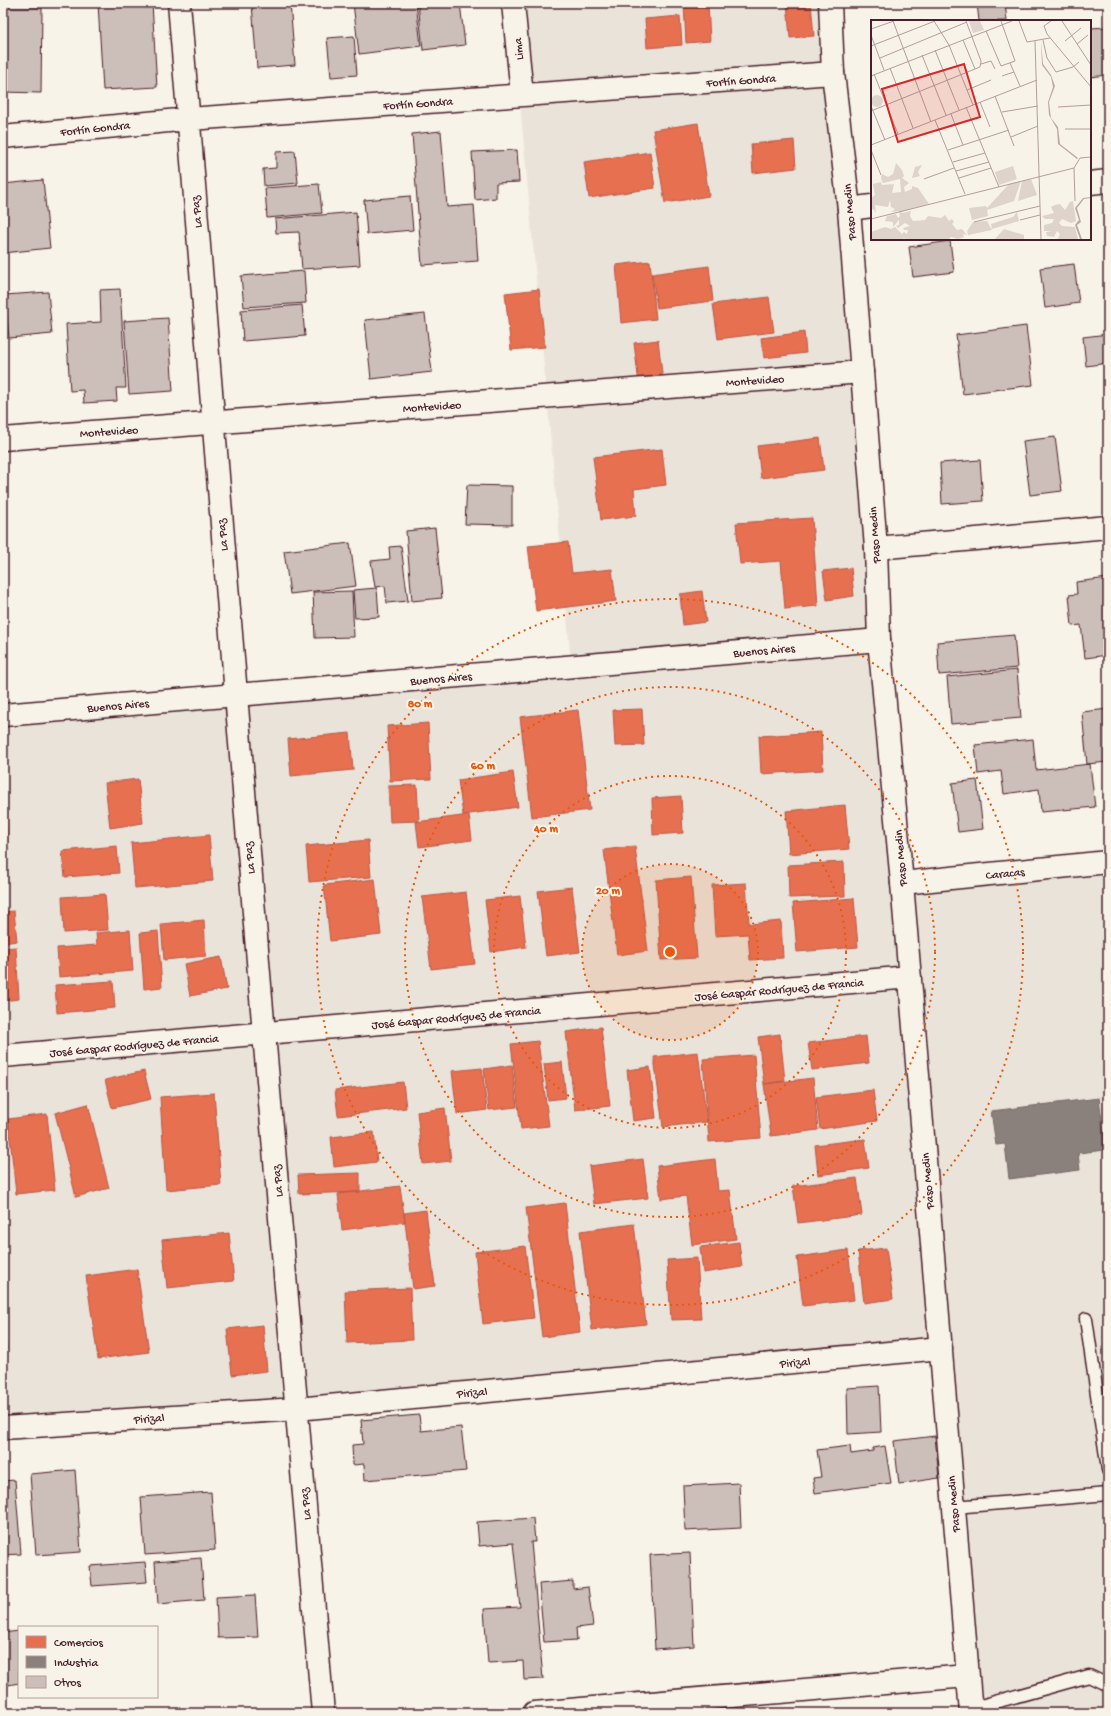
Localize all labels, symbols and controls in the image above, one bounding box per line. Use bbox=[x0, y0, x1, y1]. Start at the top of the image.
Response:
inset map bbox=[871, 20, 1091, 240]
street label: Lima bbox=[512, 37, 528, 60]
street label: Fortín Gondra bbox=[705, 73, 777, 91]
street label: Fortín Gondra bbox=[382, 96, 454, 114]
street label: Fortín Gondra bbox=[59, 119, 131, 141]
street label: Paso Medin bbox=[842, 183, 861, 242]
street label: La Paz bbox=[190, 194, 206, 229]
street label: Montevideo bbox=[725, 373, 785, 391]
street label: Montevideo bbox=[402, 399, 462, 417]
street label: Montevideo bbox=[79, 424, 139, 442]
street label: Paso Medin bbox=[867, 506, 885, 565]
street label: La Paz bbox=[216, 517, 232, 552]
street label: Buenos Aires bbox=[732, 642, 796, 662]
street label: Buenos Aires bbox=[409, 670, 473, 690]
street label: Buenos Aires bbox=[86, 697, 150, 717]
text: 80 m bbox=[408, 698, 433, 712]
text: 60 m bbox=[471, 760, 496, 774]
text: 40 m bbox=[533, 823, 558, 837]
street label: Paso Medin bbox=[893, 829, 912, 888]
street label: La Paz bbox=[243, 840, 259, 875]
street label: Caracas bbox=[985, 866, 1026, 884]
text: 20 m bbox=[596, 885, 621, 899]
centre of rings bbox=[663, 945, 677, 959]
street label: José Gaspar Rodríguez de Francia bbox=[694, 977, 865, 1005]
street label: José Gaspar Rodríguez de Francia bbox=[371, 1005, 542, 1033]
street label: José Gaspar Rodríguez de Francia bbox=[49, 1033, 220, 1061]
street label: Paso Medin bbox=[920, 1152, 939, 1211]
street label: La Paz bbox=[271, 1163, 287, 1198]
street label: Pirizal bbox=[778, 1356, 811, 1372]
street label: Pirizal bbox=[455, 1386, 488, 1402]
street label: Pirizal bbox=[132, 1412, 165, 1428]
street label: Paso Medin bbox=[946, 1475, 965, 1534]
street label: La Paz bbox=[299, 1486, 315, 1521]
legend bbox=[18, 1626, 158, 1698]
text: Comercios bbox=[54, 1637, 104, 1651]
text: Industria bbox=[54, 1657, 98, 1671]
text: Otros bbox=[54, 1677, 82, 1691]

